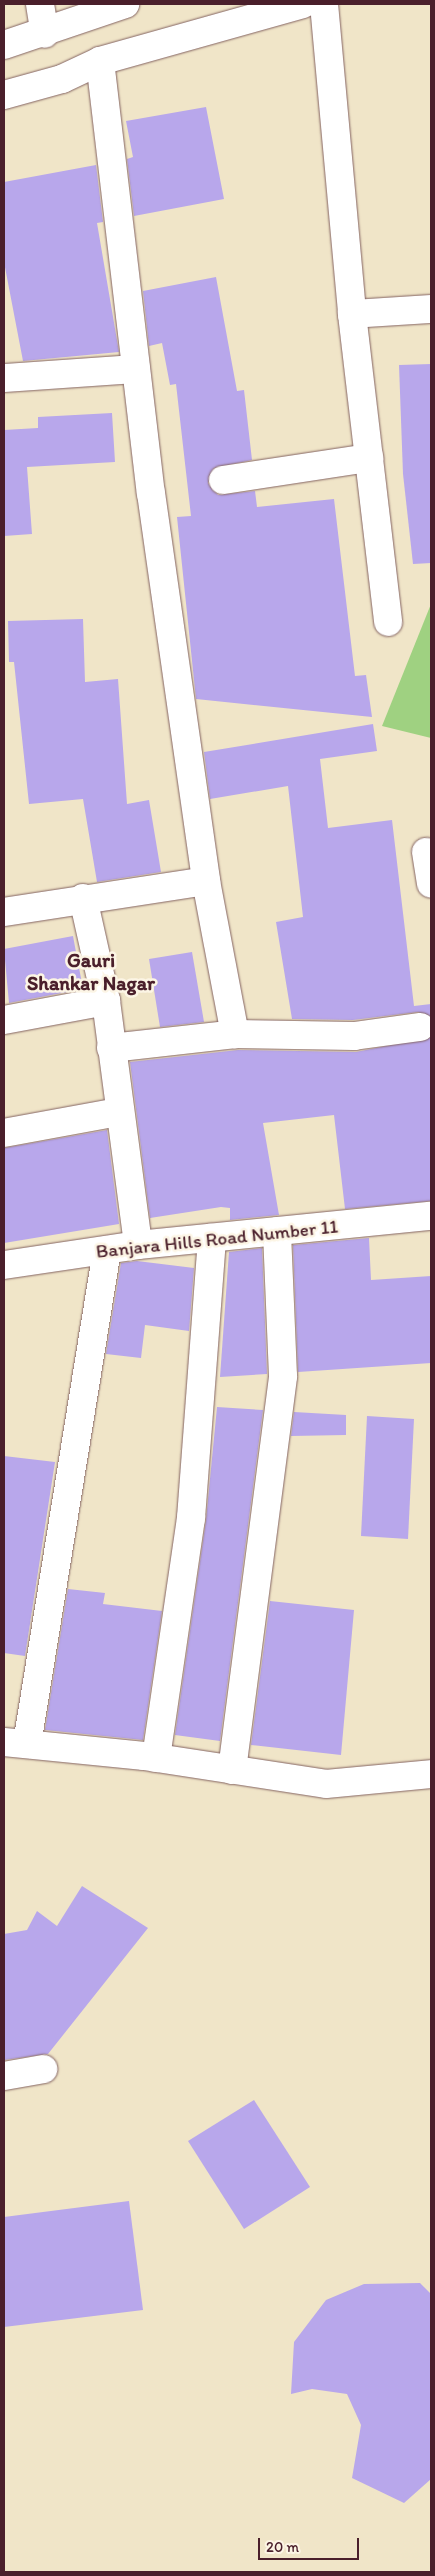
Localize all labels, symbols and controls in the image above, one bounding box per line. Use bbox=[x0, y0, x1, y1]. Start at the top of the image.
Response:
district label: Gauri Shankar Nagar bbox=[27, 949, 155, 996]
street label: Banjara Hills Road Number 11 bbox=[95, 1215, 339, 1263]
scale bar bbox=[260, 2528, 361, 2560]
text: 20 m bbox=[266, 2538, 299, 2556]

